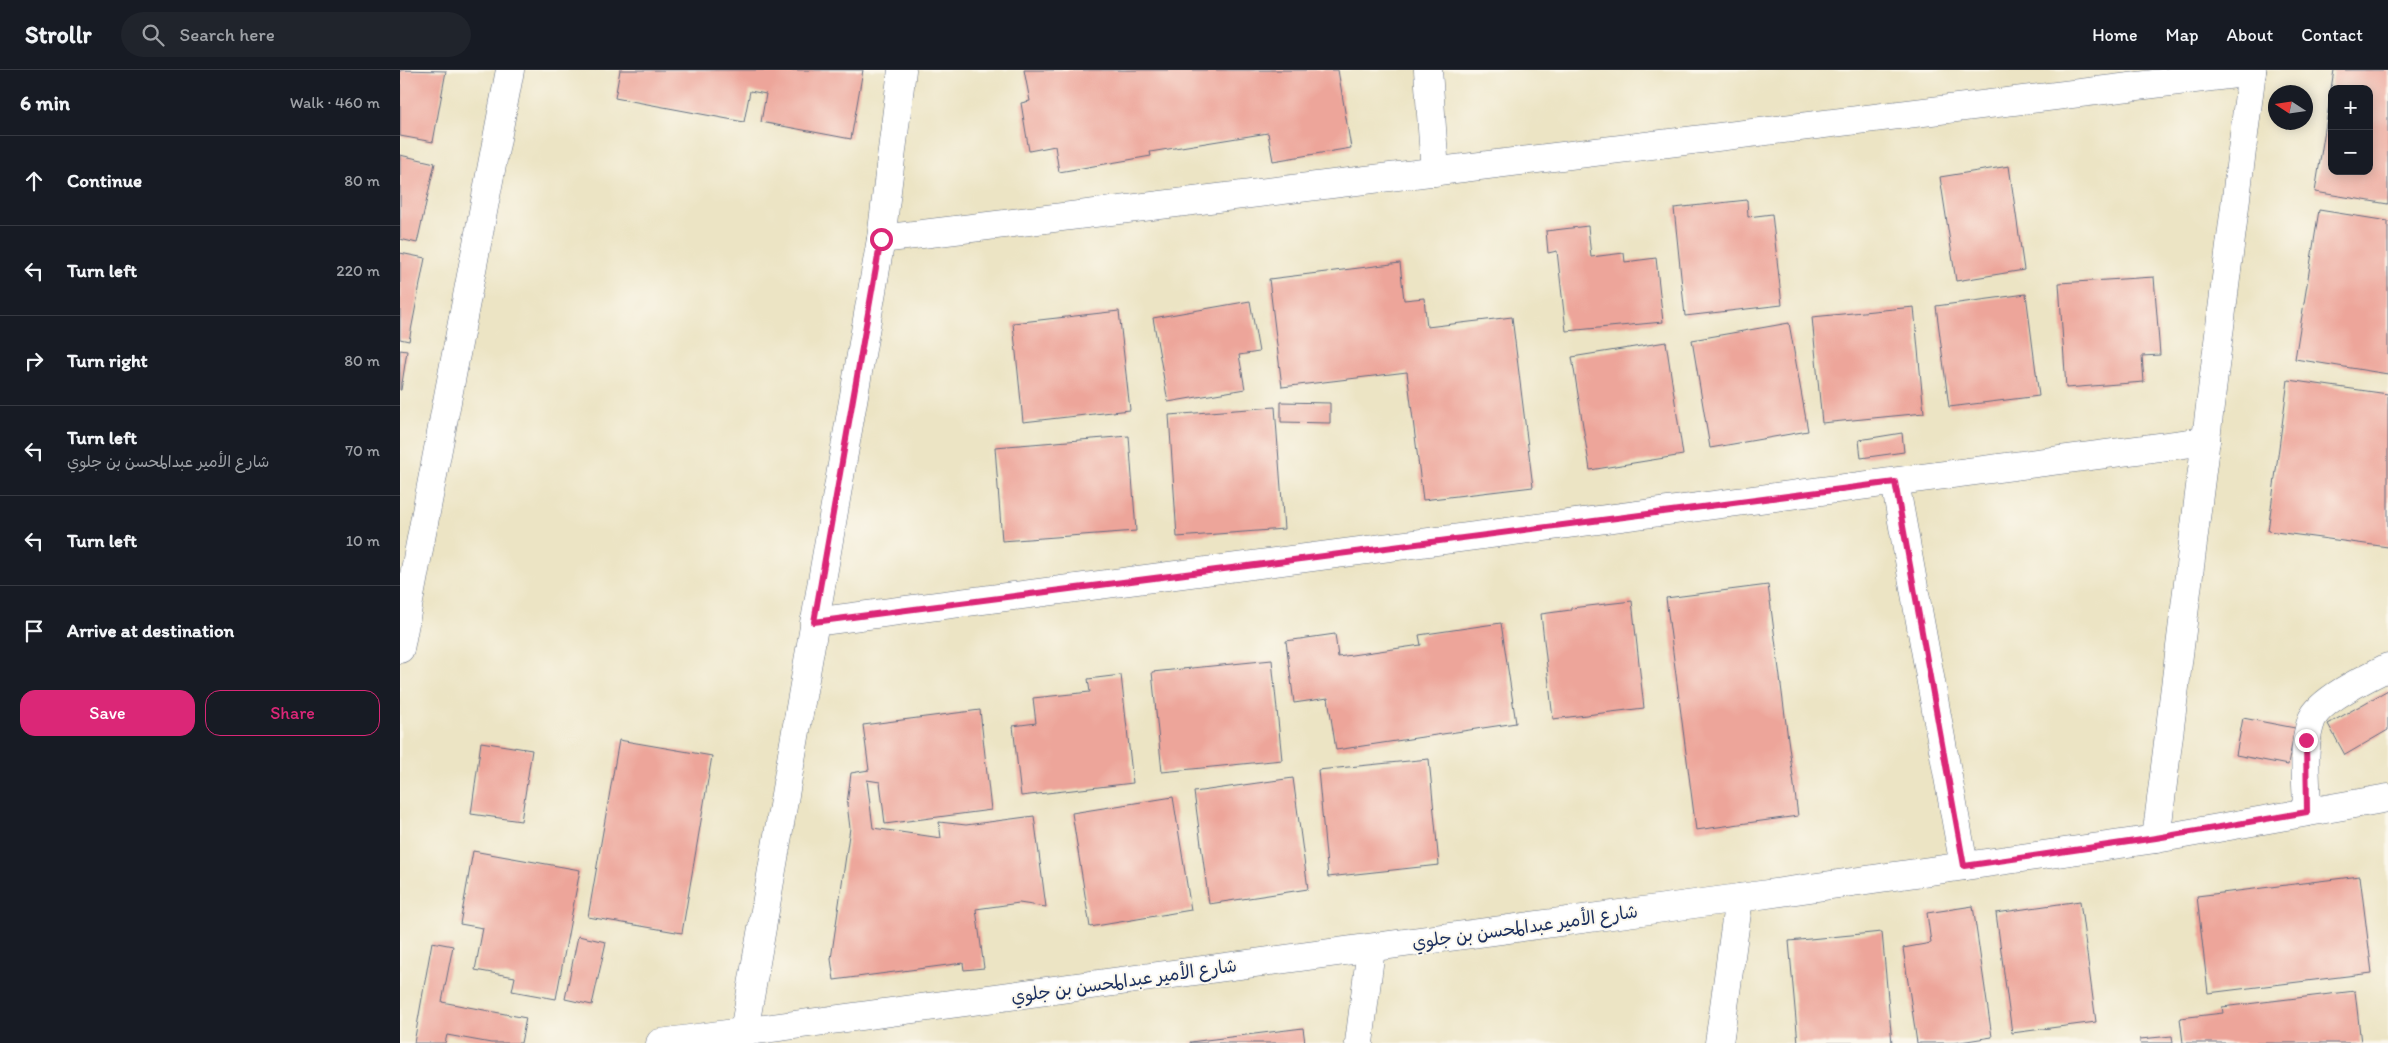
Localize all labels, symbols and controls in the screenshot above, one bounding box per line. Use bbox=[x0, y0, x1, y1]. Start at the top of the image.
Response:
search box bbox=[121, 12, 471, 57]
text: Strollr bbox=[25, 20, 91, 49]
icon: search bbox=[139, 21, 167, 49]
text: Search here bbox=[179, 23, 275, 46]
text: Home bbox=[2092, 24, 2138, 46]
text: Map bbox=[2166, 24, 2199, 46]
text: About bbox=[2227, 24, 2273, 46]
text: Contact bbox=[2301, 24, 2363, 46]
north arrow bbox=[2268, 85, 2313, 130]
map controls bbox=[2328, 85, 2373, 175]
button: + bbox=[2328, 85, 2373, 130]
text: 6 min bbox=[20, 90, 70, 115]
text: Walk · 460 m bbox=[290, 93, 380, 112]
button: − bbox=[2328, 130, 2373, 175]
icon: ahead bbox=[20, 167, 48, 195]
text: Continue bbox=[67, 169, 142, 192]
text: 80 m bbox=[344, 171, 380, 190]
route start bbox=[870, 228, 893, 251]
icon: left bbox=[20, 257, 48, 285]
text: Turn left bbox=[67, 259, 137, 282]
text: 220 m bbox=[336, 261, 380, 280]
icon: right bbox=[20, 347, 48, 375]
text: Turn right bbox=[67, 349, 148, 372]
text: 80 m bbox=[344, 351, 380, 370]
text: Turn left bbox=[67, 426, 137, 449]
icon: left bbox=[20, 437, 48, 465]
text: 70 m bbox=[345, 441, 380, 460]
text: شارع الأمير عبدالمحسن بن جلوي bbox=[67, 452, 269, 471]
icon: left bbox=[20, 527, 48, 555]
text: Turn left bbox=[67, 529, 137, 552]
text: 10 m bbox=[346, 531, 380, 550]
icon: arrive bbox=[20, 617, 48, 645]
text: Arrive at destination bbox=[67, 619, 234, 642]
button: Save bbox=[20, 690, 195, 736]
button: Share bbox=[205, 690, 380, 736]
route end bbox=[2295, 729, 2318, 752]
street label: شارع الأمير عبدالمحسن بن جلوي bbox=[1411, 899, 1640, 956]
street label: شارع الأمير عبدالمحسن بن جلوي bbox=[1010, 953, 1239, 1010]

